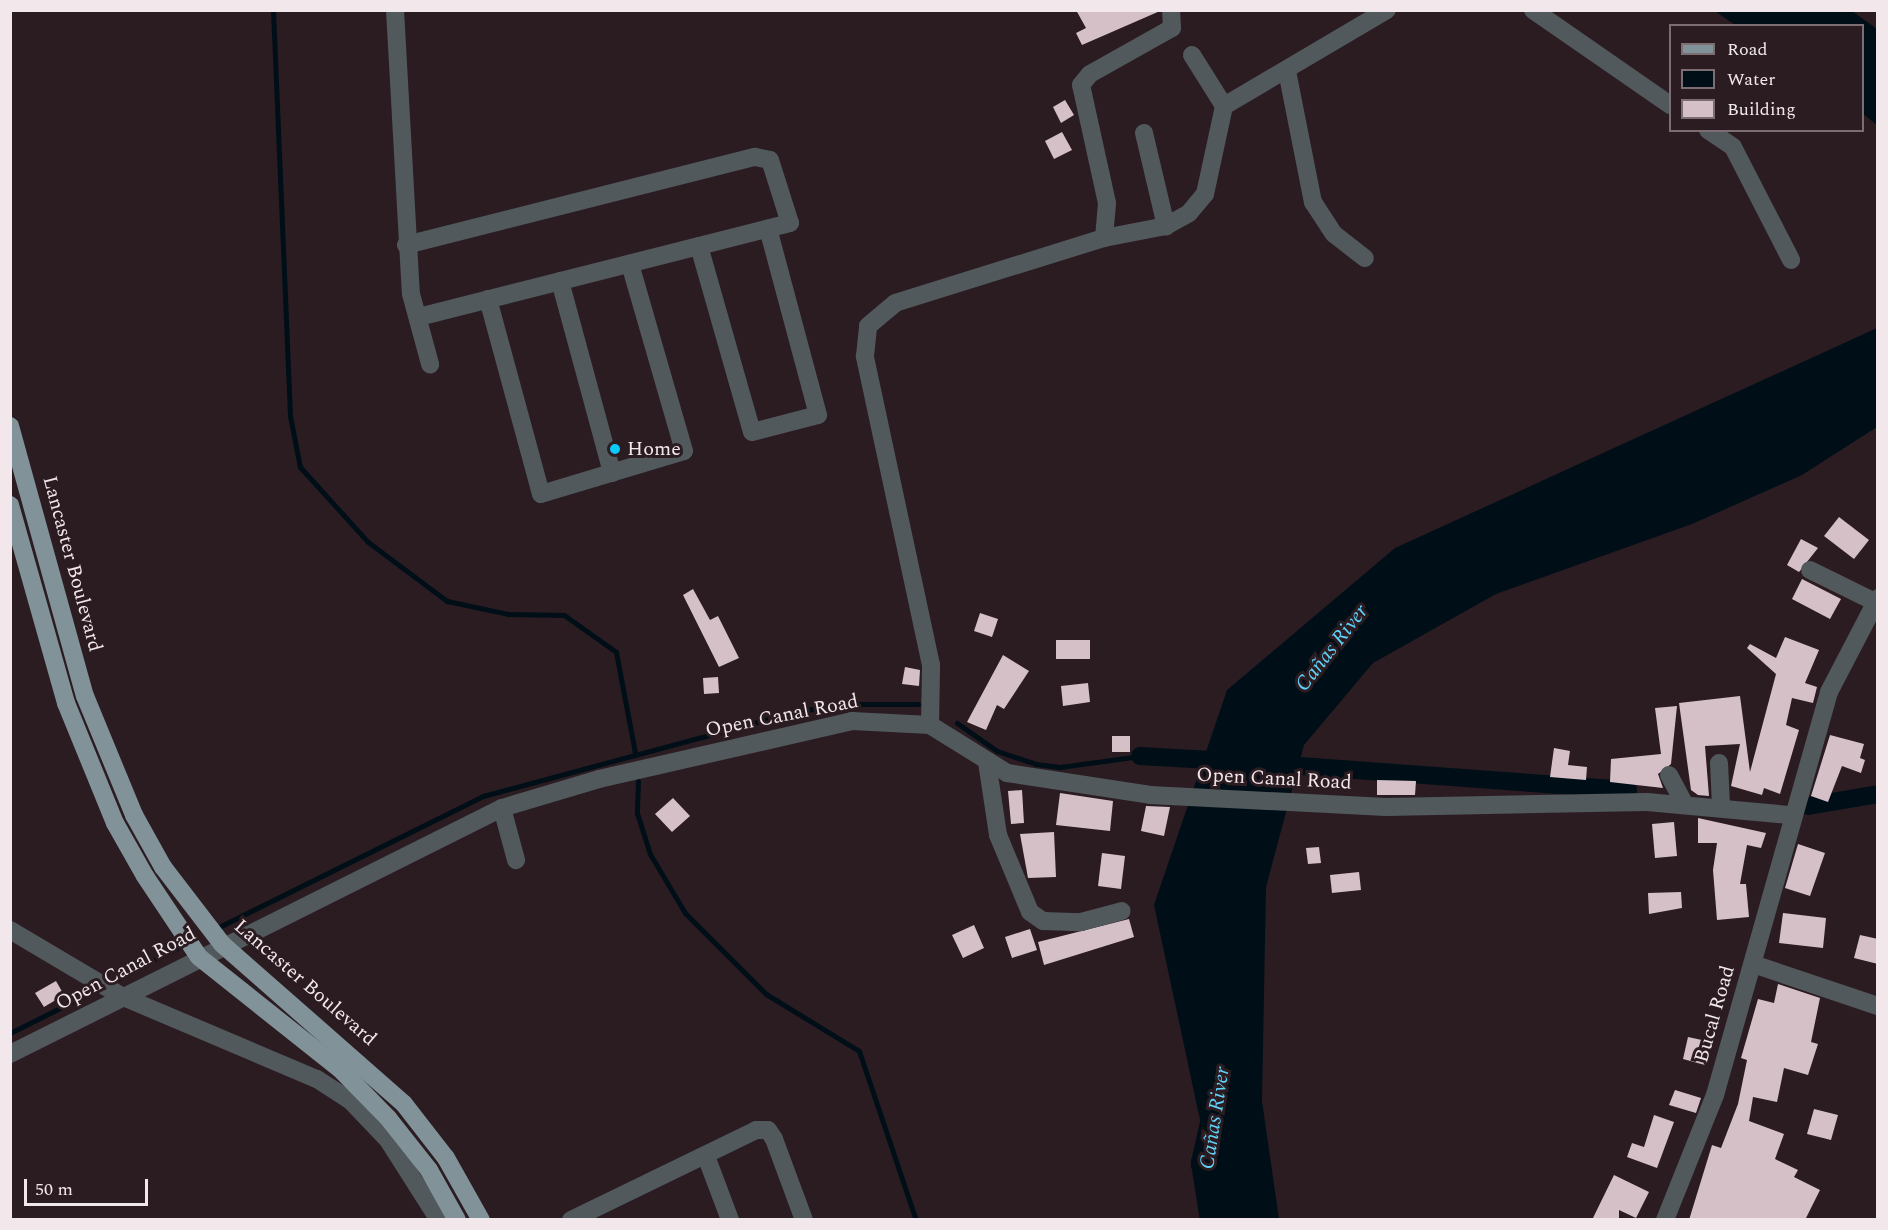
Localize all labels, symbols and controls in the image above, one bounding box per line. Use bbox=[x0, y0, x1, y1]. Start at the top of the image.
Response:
legend bbox=[1669, 24, 1864, 132]
text: Road bbox=[1727, 36, 1768, 63]
text: Water bbox=[1727, 66, 1775, 93]
text: Building bbox=[1727, 96, 1796, 123]
place label: Home bbox=[627, 437, 681, 461]
marker: Home bbox=[608, 442, 622, 456]
street label: Lancaster Boulevard bbox=[37, 473, 107, 655]
water label: Cañas River bbox=[1290, 600, 1374, 696]
street label: Open Canal Road bbox=[703, 689, 861, 743]
street label: Open Canal Road bbox=[1196, 763, 1352, 795]
street label: Lancaster Boulevard bbox=[229, 915, 381, 1051]
street label: Open Canal Road bbox=[52, 922, 200, 1016]
street label: Bucal Road bbox=[1690, 963, 1740, 1065]
water label: Cañas River bbox=[1194, 1065, 1236, 1171]
scale bar bbox=[27, 1167, 152, 1205]
text: 50 m bbox=[35, 1176, 73, 1203]

